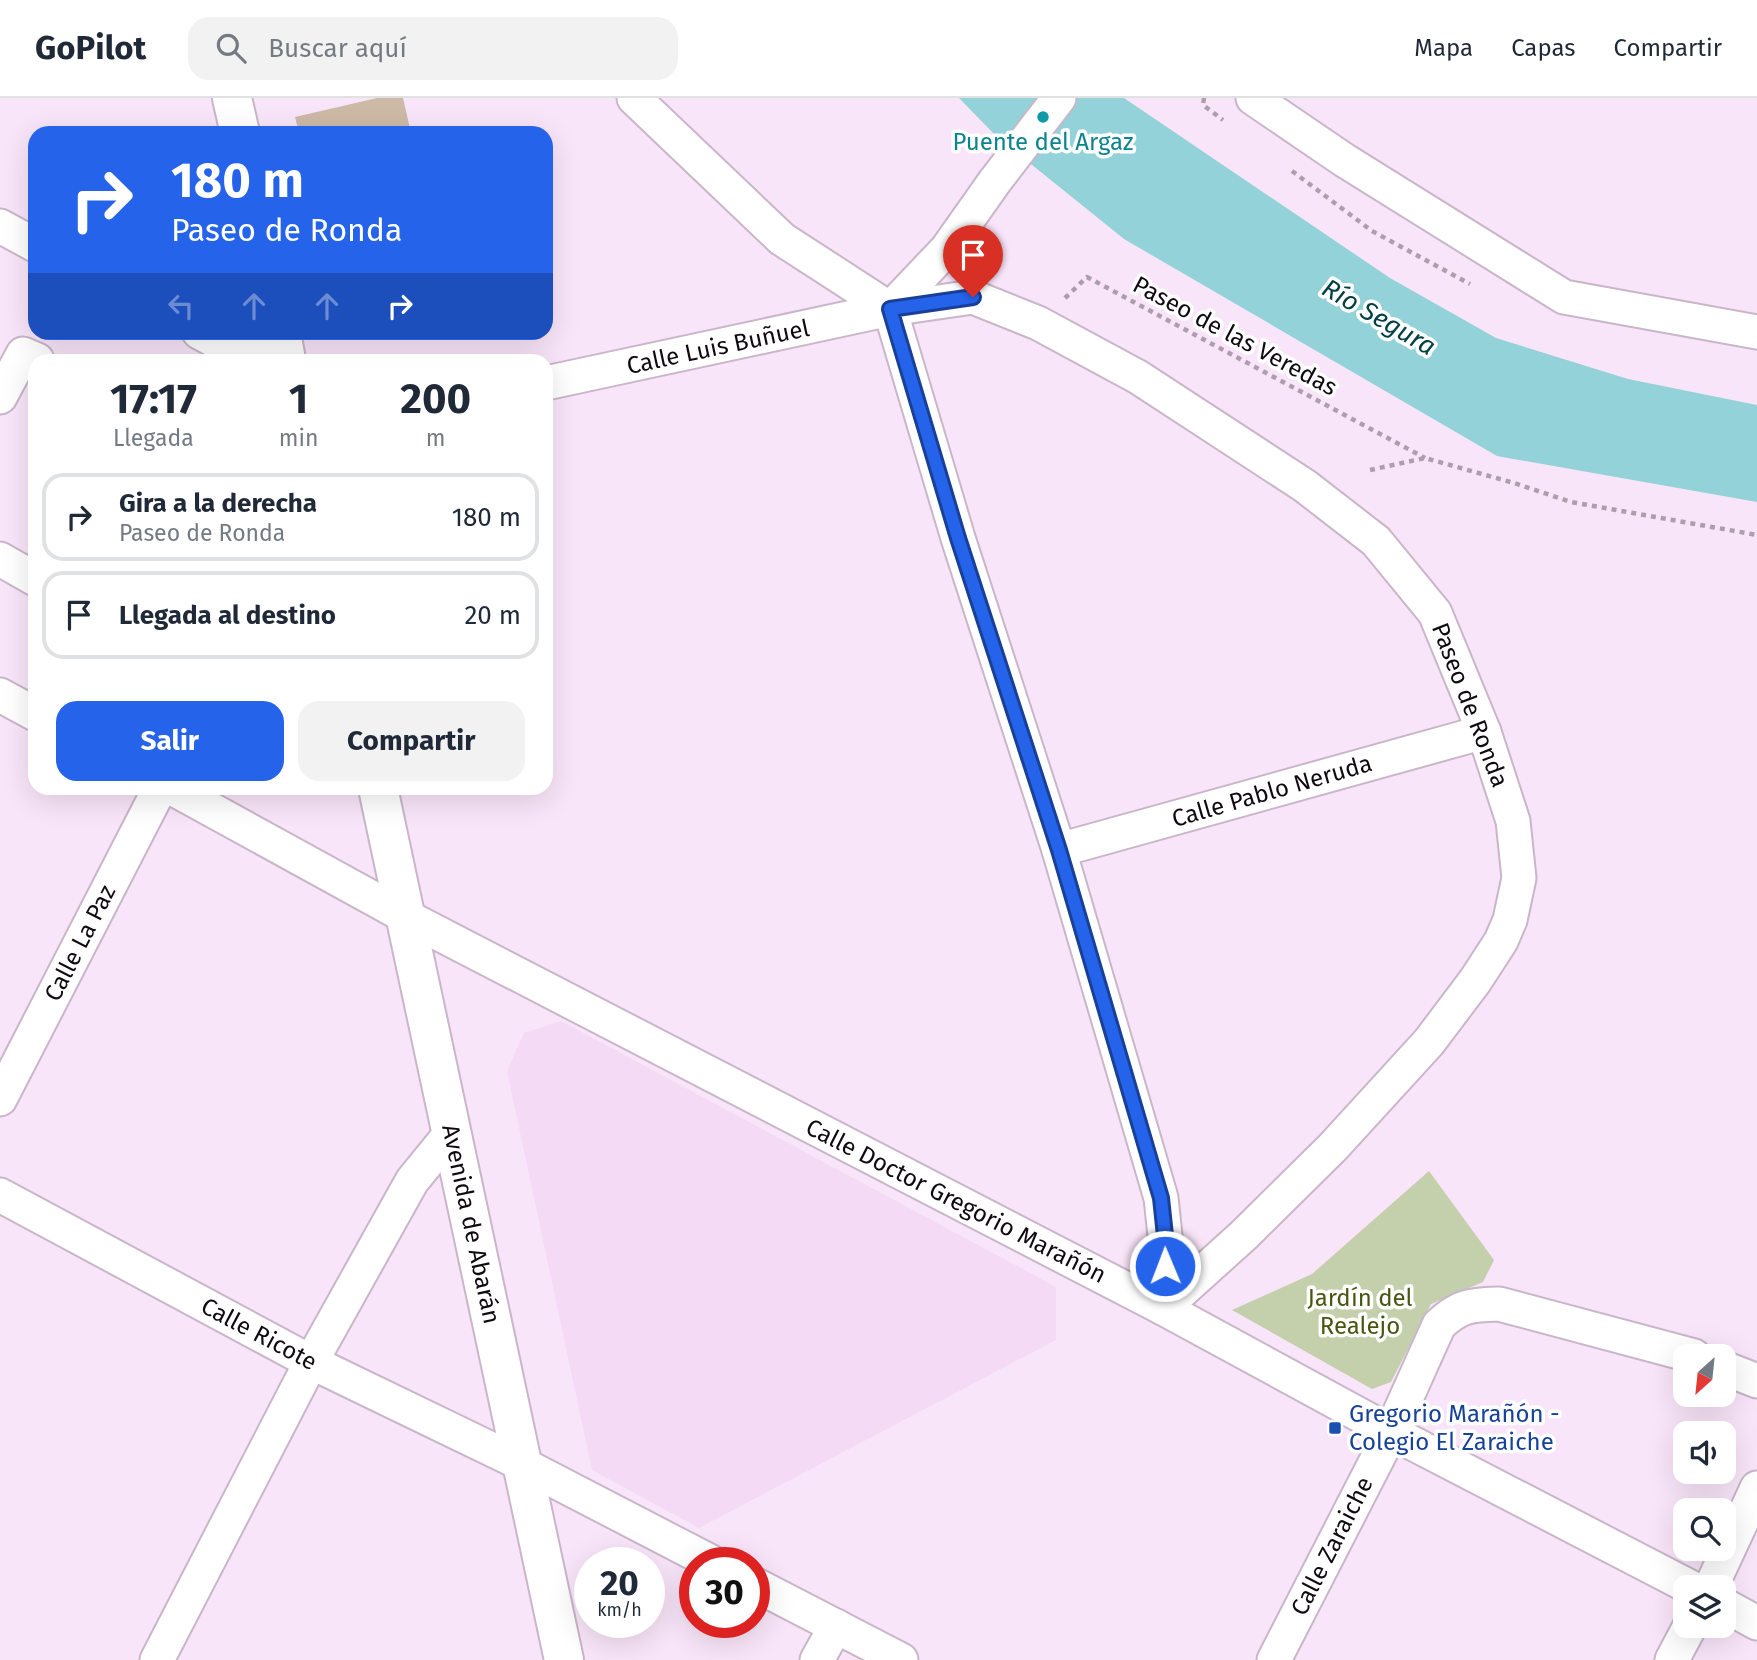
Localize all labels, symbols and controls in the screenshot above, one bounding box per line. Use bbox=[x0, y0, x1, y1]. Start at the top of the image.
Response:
search box bbox=[188, 17, 678, 80]
text: GoPilot bbox=[35, 28, 146, 68]
icon: search bbox=[212, 29, 250, 67]
text: Buscar aquí bbox=[268, 33, 407, 64]
text: Mapa bbox=[1414, 34, 1473, 62]
text: Capas bbox=[1511, 34, 1575, 62]
text: Compartir bbox=[1613, 34, 1722, 62]
marker: Puente del Argaz bbox=[1035, 109, 1051, 125]
place label: Puente del Argaz bbox=[952, 128, 1134, 156]
text: 180 m bbox=[171, 151, 304, 210]
icon: right bbox=[56, 154, 147, 245]
text: Paseo de Ronda bbox=[171, 211, 402, 249]
pin bbox=[943, 225, 1003, 297]
icon: arrive bbox=[954, 236, 992, 274]
street label: Paseo de las Veredas bbox=[1128, 270, 1342, 402]
water label: Río Segura bbox=[1316, 273, 1441, 362]
icon: left bbox=[162, 287, 200, 325]
icon: ahead bbox=[235, 287, 273, 325]
icon: ahead bbox=[308, 287, 346, 325]
icon: right bbox=[381, 287, 419, 325]
street label: Calle Luis Buñuel bbox=[624, 314, 812, 380]
text: 17:17 bbox=[110, 374, 197, 424]
text: 1 bbox=[289, 374, 308, 424]
text: 200 bbox=[400, 374, 471, 424]
text: Llegada bbox=[113, 424, 194, 452]
text: min bbox=[279, 424, 318, 452]
text: m bbox=[426, 424, 446, 452]
text: Gira a la derecha bbox=[119, 488, 317, 519]
icon: right bbox=[60, 498, 98, 536]
text: 180 m bbox=[452, 502, 521, 533]
text: Paseo de Ronda bbox=[119, 519, 285, 547]
icon: arrive bbox=[60, 596, 98, 634]
text: Llegada al destino bbox=[119, 600, 336, 631]
text: 20 m bbox=[464, 600, 521, 631]
street label: Paseo de Ronda bbox=[1426, 619, 1514, 791]
button: Salir bbox=[56, 701, 284, 781]
button: Compartir bbox=[298, 701, 525, 781]
street label: Calle Pablo Neruda bbox=[1169, 749, 1375, 833]
street label: Calle La Paz bbox=[39, 880, 121, 1006]
street label: Calle Doctor Gregorio Marañón bbox=[801, 1113, 1111, 1289]
street label: Avenida de Abarán bbox=[436, 1122, 506, 1326]
position arrow bbox=[1128, 1229, 1202, 1303]
park label: Jardín del Realejo bbox=[1307, 1284, 1413, 1340]
street label: Calle Ricote bbox=[196, 1292, 322, 1376]
north arrow bbox=[1673, 1344, 1736, 1407]
map controls bbox=[1673, 1344, 1736, 1638]
place label: Gregorio Marañón - Colegio El Zaraiche bbox=[1349, 1400, 1560, 1456]
marker: Gregorio Marañón - Colegio El Zaraiche bbox=[1327, 1420, 1343, 1436]
button: sound bbox=[1673, 1421, 1736, 1484]
street label: Calle Zaraiche bbox=[1285, 1472, 1379, 1620]
button: search bbox=[1673, 1498, 1736, 1561]
speed limit sign: 30 bbox=[679, 1547, 770, 1638]
text: 20 bbox=[600, 1562, 639, 1604]
button: layers bbox=[1673, 1575, 1736, 1638]
text: km/h bbox=[597, 1599, 642, 1621]

